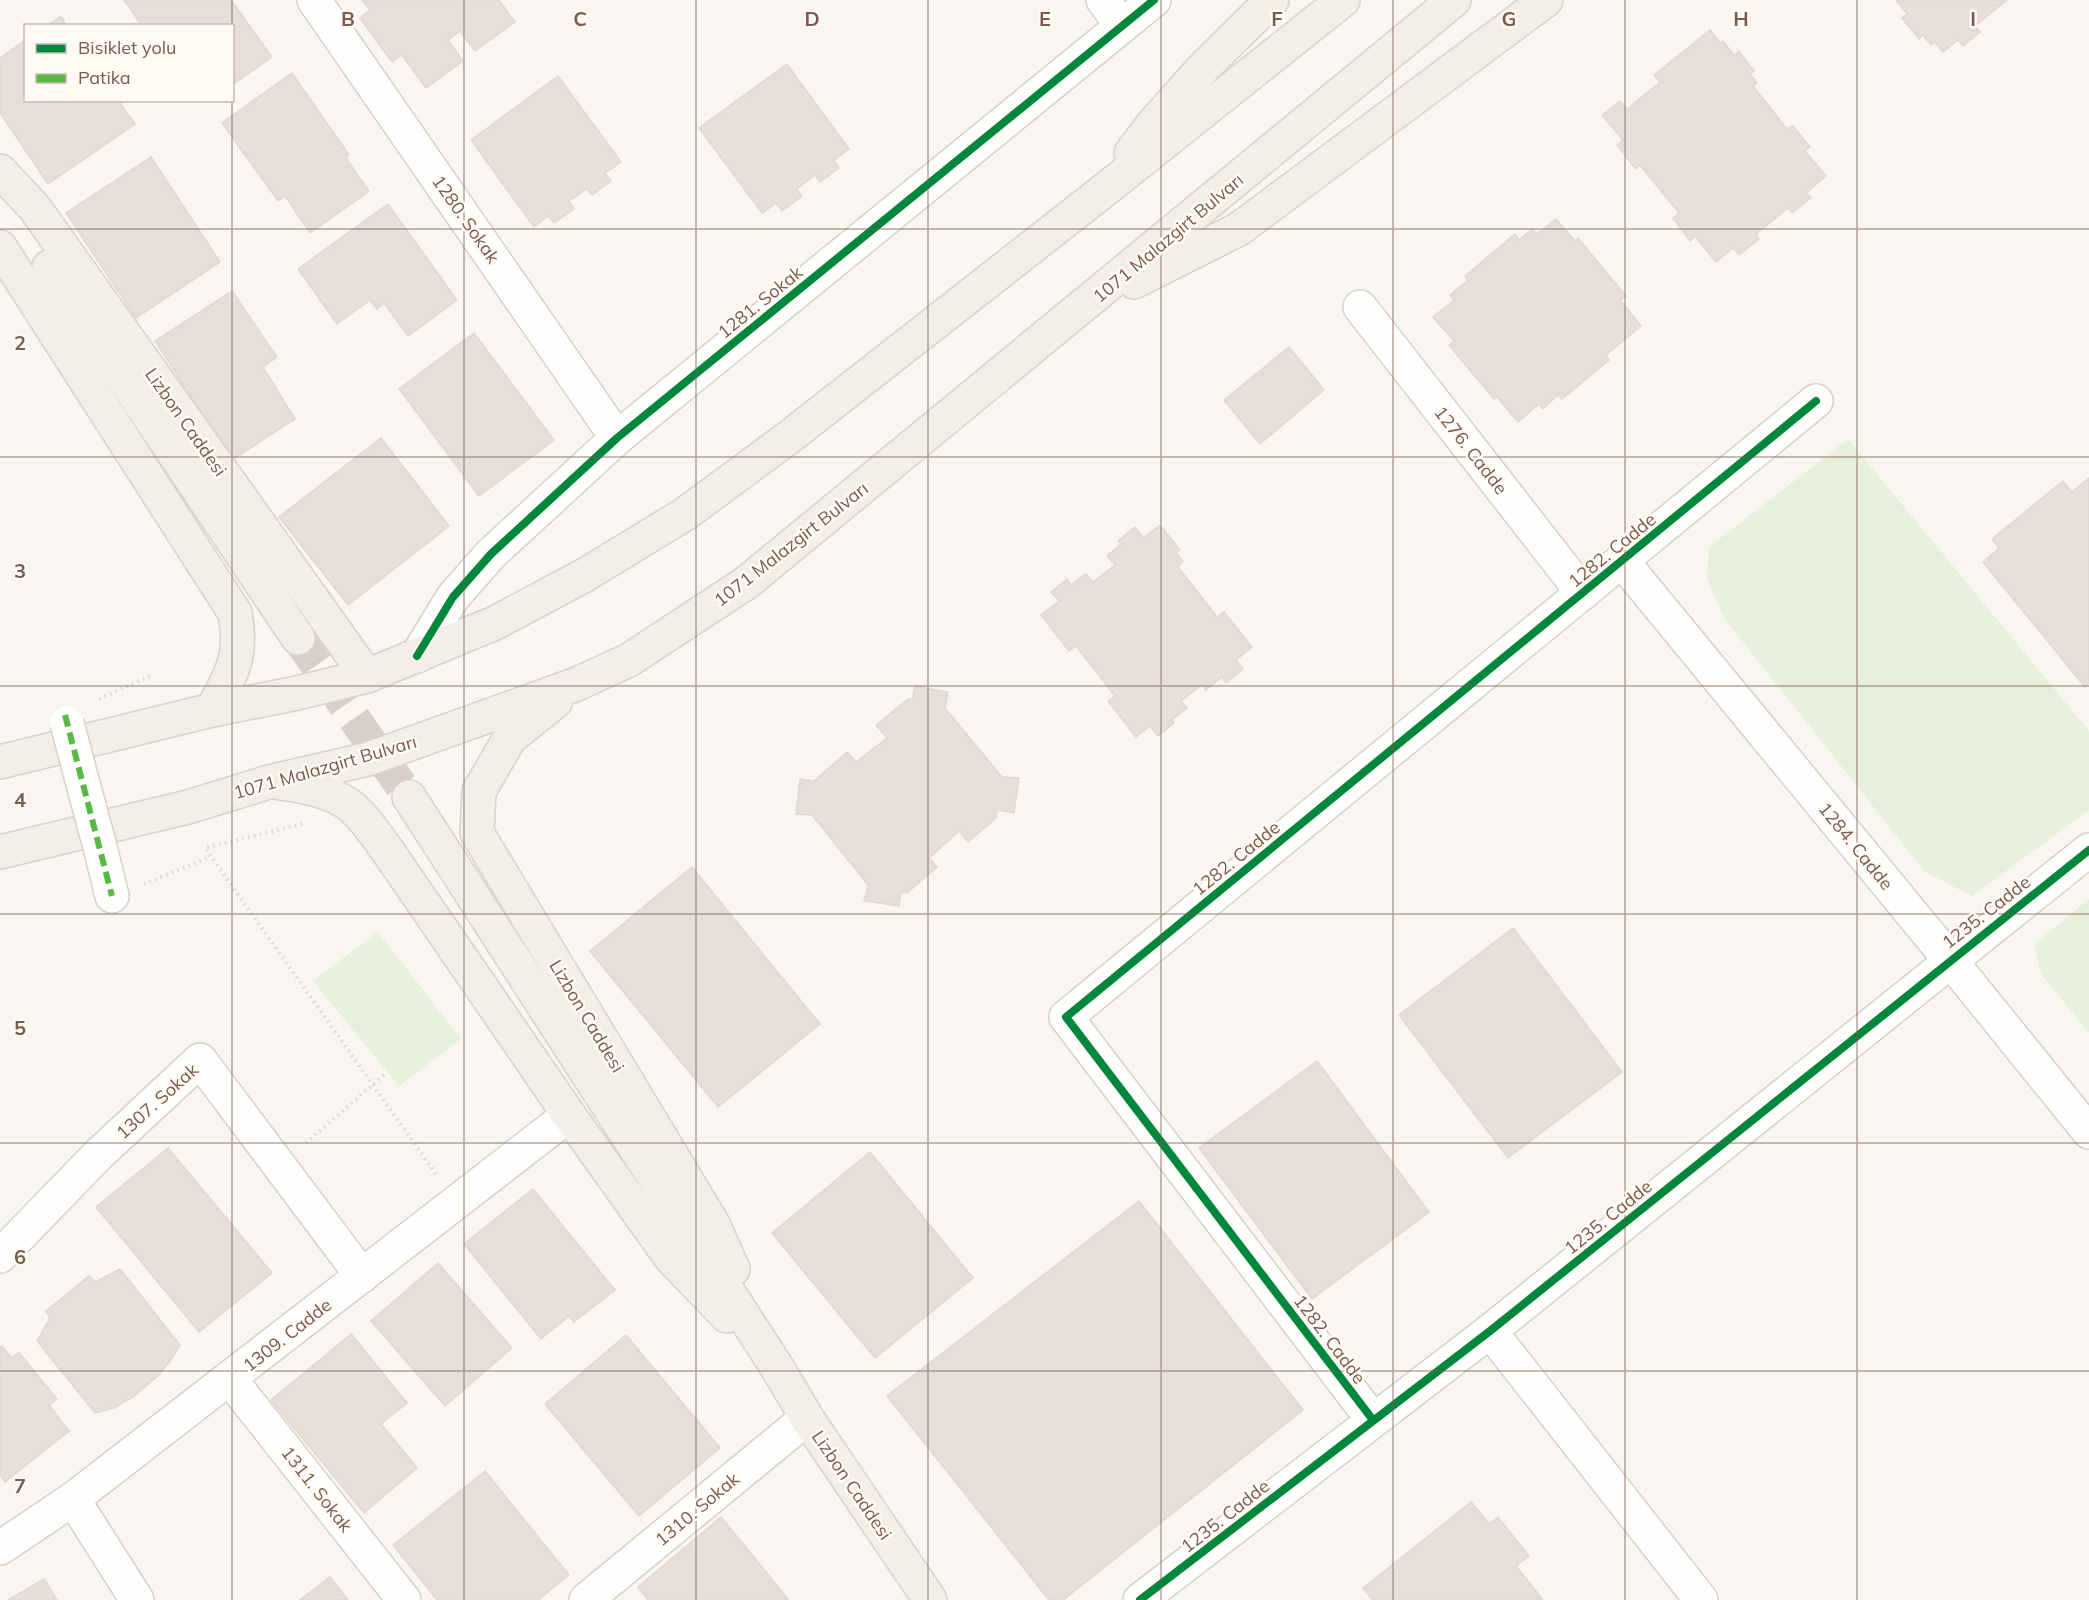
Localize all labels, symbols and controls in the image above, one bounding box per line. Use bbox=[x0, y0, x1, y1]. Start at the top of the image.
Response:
text: B bbox=[341, 6, 355, 31]
text: C bbox=[573, 6, 587, 31]
text: D bbox=[804, 6, 820, 31]
text: E bbox=[1039, 6, 1051, 31]
text: F bbox=[1271, 6, 1283, 31]
text: G bbox=[1502, 6, 1516, 31]
text: H bbox=[1733, 6, 1749, 31]
text: I bbox=[1970, 6, 1976, 31]
legend bbox=[24, 24, 234, 102]
text: Bisiklet yolu bbox=[78, 36, 176, 59]
text: Patika bbox=[78, 66, 131, 89]
street label: 1071 Malazgirt Bulvarı bbox=[1088, 168, 1248, 308]
street label: 1280. Sokak bbox=[427, 170, 505, 268]
street label: 1281. Sokak bbox=[713, 260, 808, 343]
text: 2 bbox=[14, 330, 26, 355]
street label: Lizbon Caddesi bbox=[140, 363, 232, 481]
street label: 1276. Cadde bbox=[1429, 401, 1513, 499]
street label: 1071 Malazgirt Bulvarı bbox=[709, 477, 873, 611]
street label: 1282. Cadde bbox=[1563, 508, 1661, 592]
text: 3 bbox=[14, 558, 26, 583]
street label: 1071 Malazgirt Bulvarı bbox=[231, 730, 419, 804]
text: 4 bbox=[14, 787, 26, 812]
street label: 1284. Cadde bbox=[1814, 797, 1898, 895]
street label: 1282. Cadde bbox=[1187, 816, 1285, 900]
street label: 1235. Cadde bbox=[1937, 870, 2035, 954]
street label: Lizbon Caddesi bbox=[544, 956, 630, 1076]
text: 5 bbox=[14, 1015, 26, 1040]
street label: 1307. Sokak bbox=[111, 1058, 203, 1144]
street label: 1235. Cadde bbox=[1559, 1175, 1657, 1259]
text: 6 bbox=[14, 1244, 26, 1269]
street label: 1282. Cadde bbox=[1289, 1290, 1371, 1388]
street label: 1309. Cadde bbox=[238, 1293, 336, 1377]
street label: Lizbon Caddesi bbox=[807, 1426, 897, 1544]
street label: 1311. Sokak bbox=[276, 1441, 358, 1537]
street label: 1310. Sokak bbox=[650, 1467, 744, 1551]
text: 7 bbox=[14, 1473, 26, 1498]
street label: 1235. Cadde bbox=[1176, 1474, 1274, 1558]

